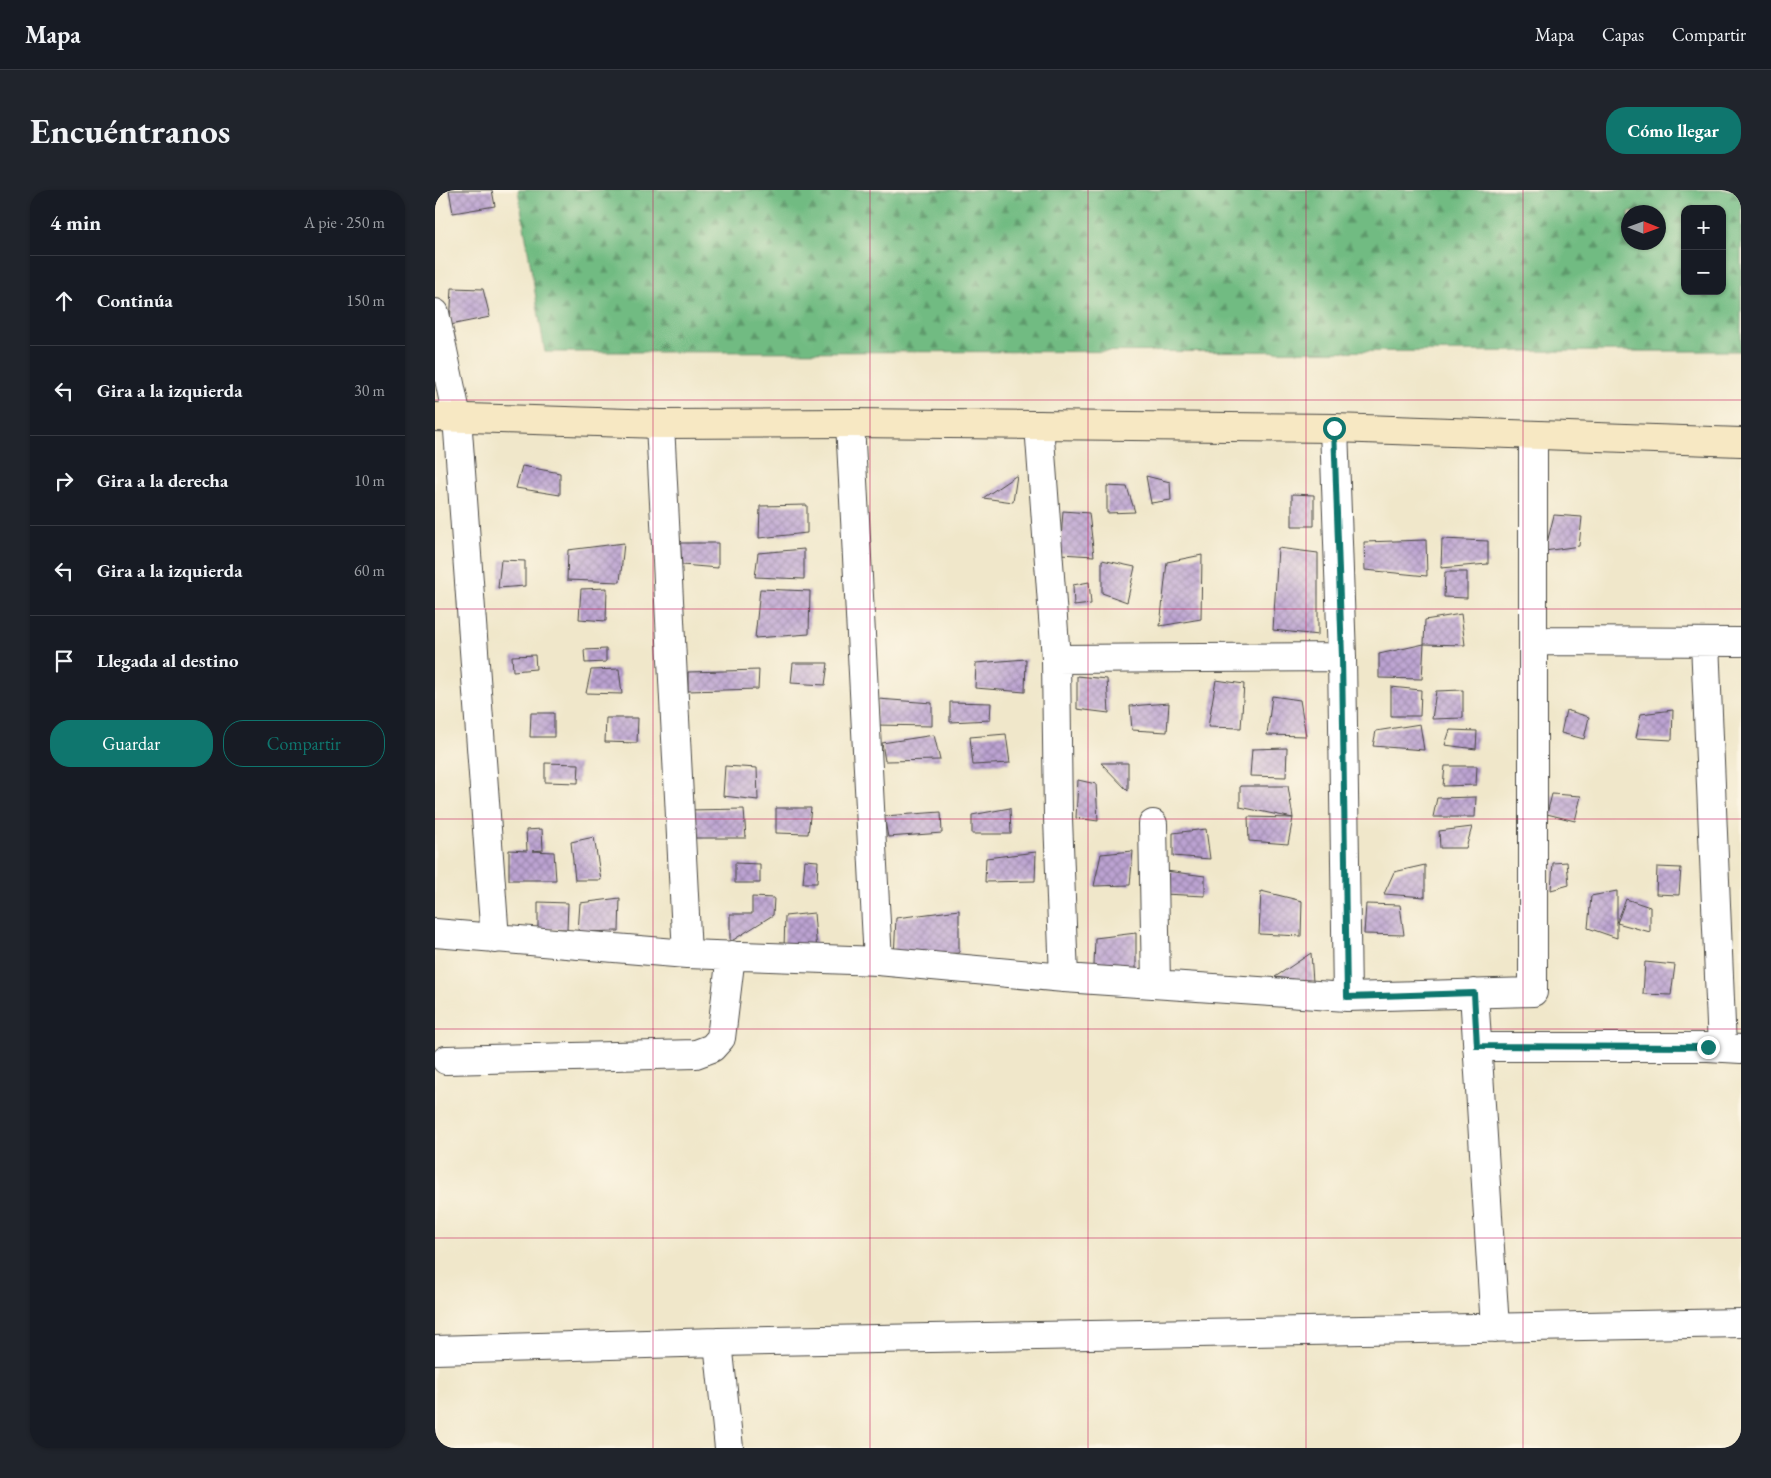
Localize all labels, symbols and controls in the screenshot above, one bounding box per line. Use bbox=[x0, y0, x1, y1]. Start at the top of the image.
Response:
text: Mapa bbox=[25, 19, 81, 50]
text: Mapa bbox=[1535, 23, 1574, 46]
text: Capas bbox=[1602, 23, 1644, 46]
text: Compartir bbox=[1672, 23, 1746, 46]
button: Cómo llegar bbox=[1606, 107, 1741, 154]
text: Encuéntranos bbox=[30, 108, 230, 153]
north arrow bbox=[1621, 205, 1666, 250]
map controls bbox=[1681, 205, 1726, 295]
button: + bbox=[1681, 205, 1726, 250]
text: 4 min bbox=[50, 209, 101, 236]
text: A pie · 250 m bbox=[304, 212, 385, 233]
button: − bbox=[1681, 250, 1726, 295]
icon: ahead bbox=[50, 287, 78, 315]
text: Continúa bbox=[97, 288, 173, 313]
text: 150 m bbox=[346, 290, 385, 311]
icon: left bbox=[50, 377, 78, 405]
text: Gira a la izquierda bbox=[97, 378, 243, 403]
text: 30 m bbox=[354, 380, 385, 401]
route start bbox=[1323, 417, 1346, 440]
icon: right bbox=[50, 467, 78, 495]
text: Gira a la derecha bbox=[97, 468, 228, 493]
text: 10 m bbox=[354, 470, 385, 491]
icon: left bbox=[50, 557, 78, 585]
text: Gira a la izquierda bbox=[97, 558, 243, 583]
text: 60 m bbox=[354, 560, 385, 581]
icon: arrive bbox=[50, 647, 78, 675]
text: Llegada al destino bbox=[97, 648, 239, 673]
button: Guardar bbox=[50, 720, 213, 767]
button: Compartir bbox=[223, 720, 385, 767]
route end bbox=[1697, 1036, 1720, 1059]

